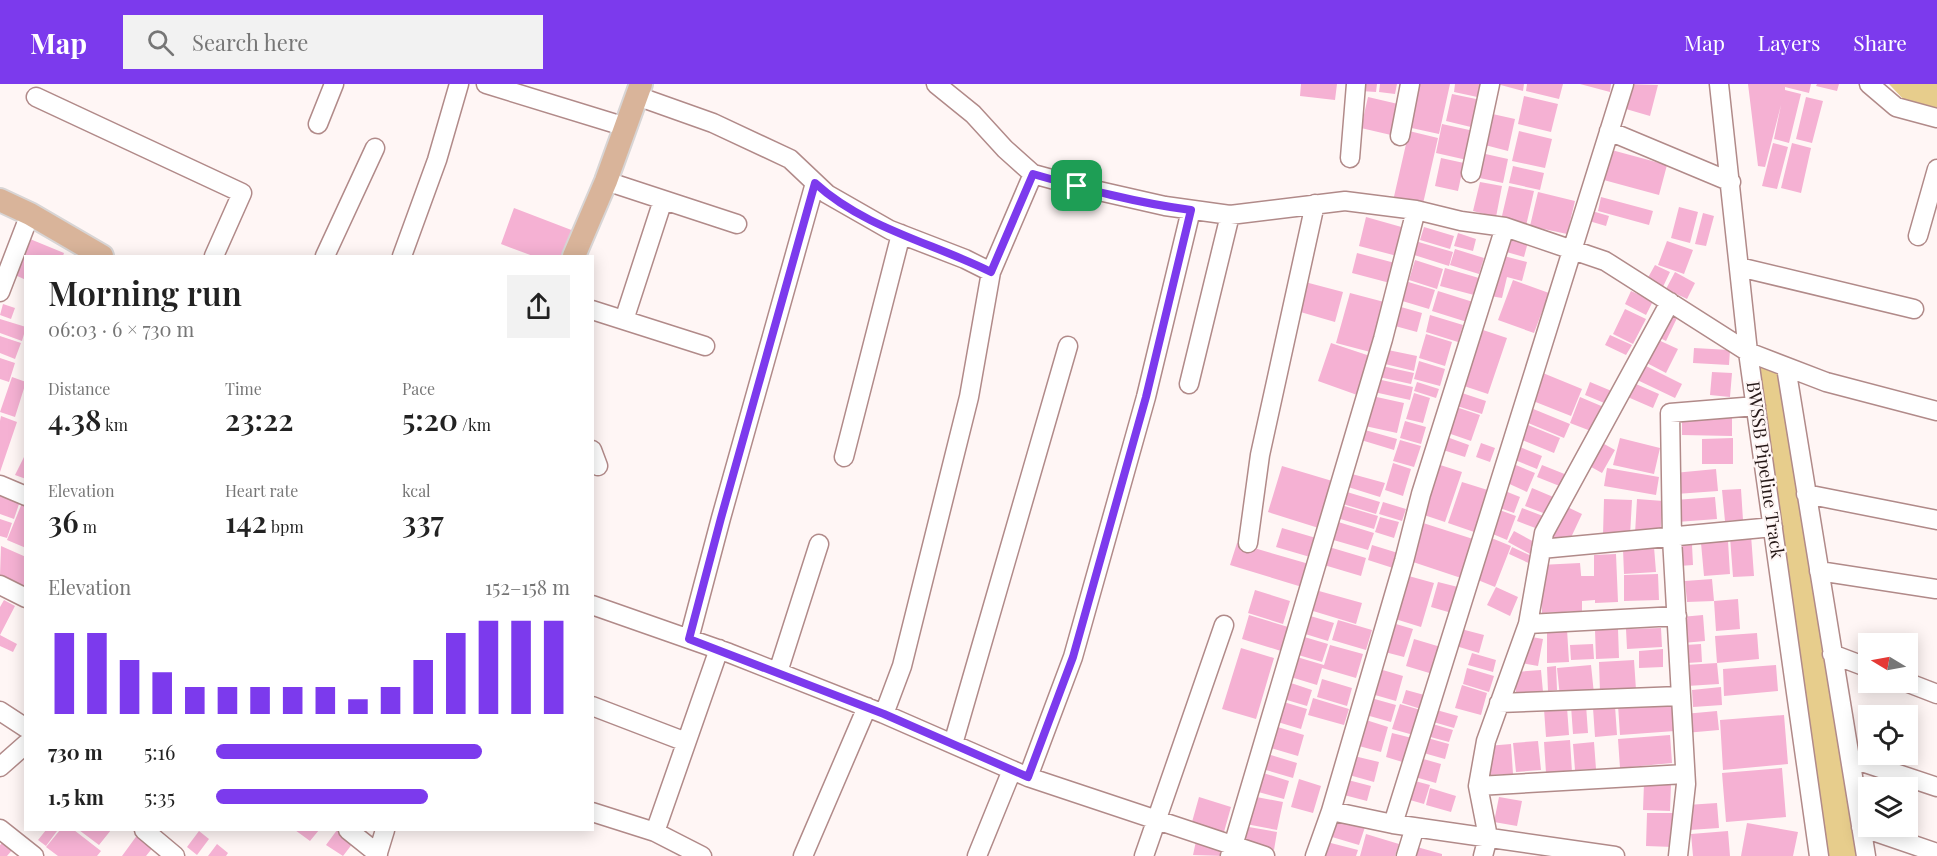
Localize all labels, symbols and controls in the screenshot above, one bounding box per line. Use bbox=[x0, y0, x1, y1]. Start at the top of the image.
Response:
search box bbox=[123, 15, 543, 69]
text: Map bbox=[30, 24, 87, 61]
icon: search bbox=[144, 26, 177, 59]
text: Search here bbox=[192, 27, 308, 57]
text: Map bbox=[1684, 28, 1725, 56]
text: Layers bbox=[1758, 28, 1820, 56]
text: Share bbox=[1853, 28, 1907, 56]
pin bbox=[1051, 160, 1102, 211]
icon: arrive bbox=[1060, 169, 1093, 202]
text: Morning run bbox=[48, 270, 242, 314]
button: share bbox=[507, 275, 570, 338]
text: 06:03 · 6 × 730 m bbox=[48, 315, 194, 342]
text: Distance bbox=[48, 378, 110, 399]
text: Time bbox=[225, 378, 262, 399]
text: Pace bbox=[402, 378, 435, 399]
street label: BWSSB Pipeline Track bbox=[1742, 380, 1790, 560]
text: 4.38 bbox=[48, 399, 101, 439]
text: 23:22 bbox=[225, 399, 294, 439]
text: 5:20 bbox=[402, 399, 458, 439]
text: km bbox=[101, 414, 128, 435]
text: /km bbox=[458, 414, 491, 435]
text: Elevation bbox=[48, 480, 115, 501]
text: Heart rate bbox=[225, 480, 298, 501]
text: kcal bbox=[402, 480, 431, 501]
text: 36 bbox=[48, 501, 79, 541]
text: 142 bbox=[225, 501, 267, 541]
text: 337 bbox=[402, 501, 444, 541]
text: m bbox=[79, 516, 97, 537]
text: bpm bbox=[267, 516, 304, 537]
text: Elevation bbox=[48, 573, 131, 600]
text: 152–158 m bbox=[485, 573, 570, 600]
north arrow bbox=[1858, 633, 1918, 693]
map controls bbox=[1858, 633, 1918, 837]
button: locate bbox=[1858, 705, 1918, 765]
text: 730 m bbox=[48, 738, 103, 765]
text: 5:16 bbox=[144, 738, 175, 765]
button: layers bbox=[1858, 777, 1918, 837]
text: 1.5 km bbox=[48, 783, 104, 810]
text: 5:35 bbox=[144, 783, 175, 810]

